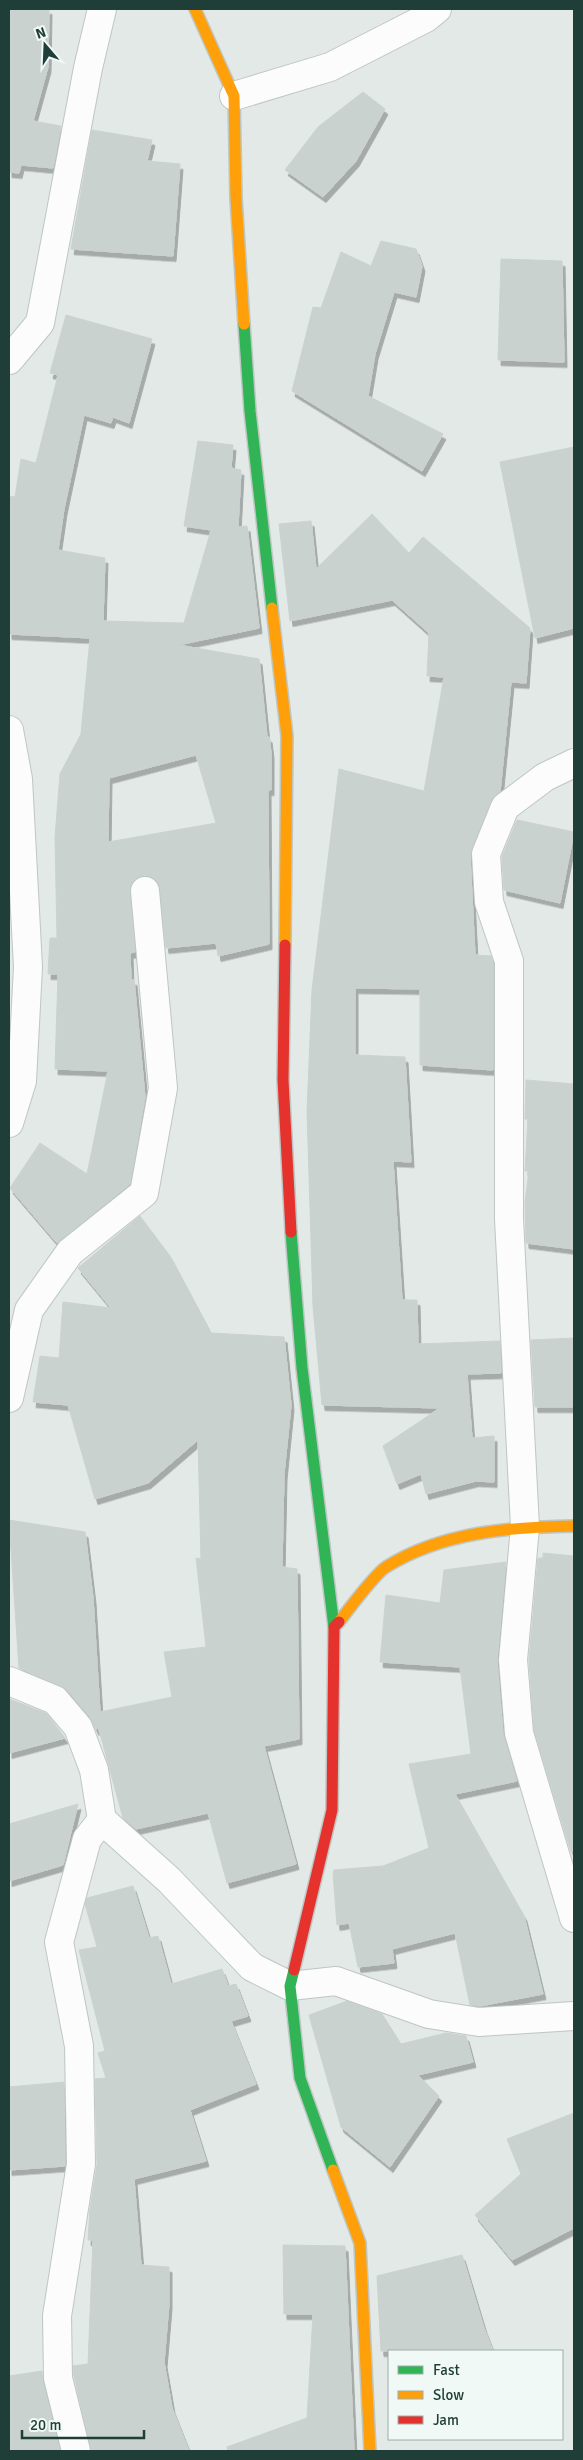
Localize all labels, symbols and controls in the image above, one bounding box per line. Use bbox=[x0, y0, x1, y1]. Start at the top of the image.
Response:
north arrow bbox=[20, 20, 70, 70]
text: N bbox=[34, 24, 48, 43]
legend bbox=[388, 2350, 563, 2440]
text: Fast bbox=[433, 2361, 460, 2379]
text: Slow bbox=[433, 2386, 464, 2404]
scale bar bbox=[22, 2408, 145, 2440]
text: Jam bbox=[433, 2411, 459, 2429]
text: 20 m bbox=[30, 2416, 61, 2434]

